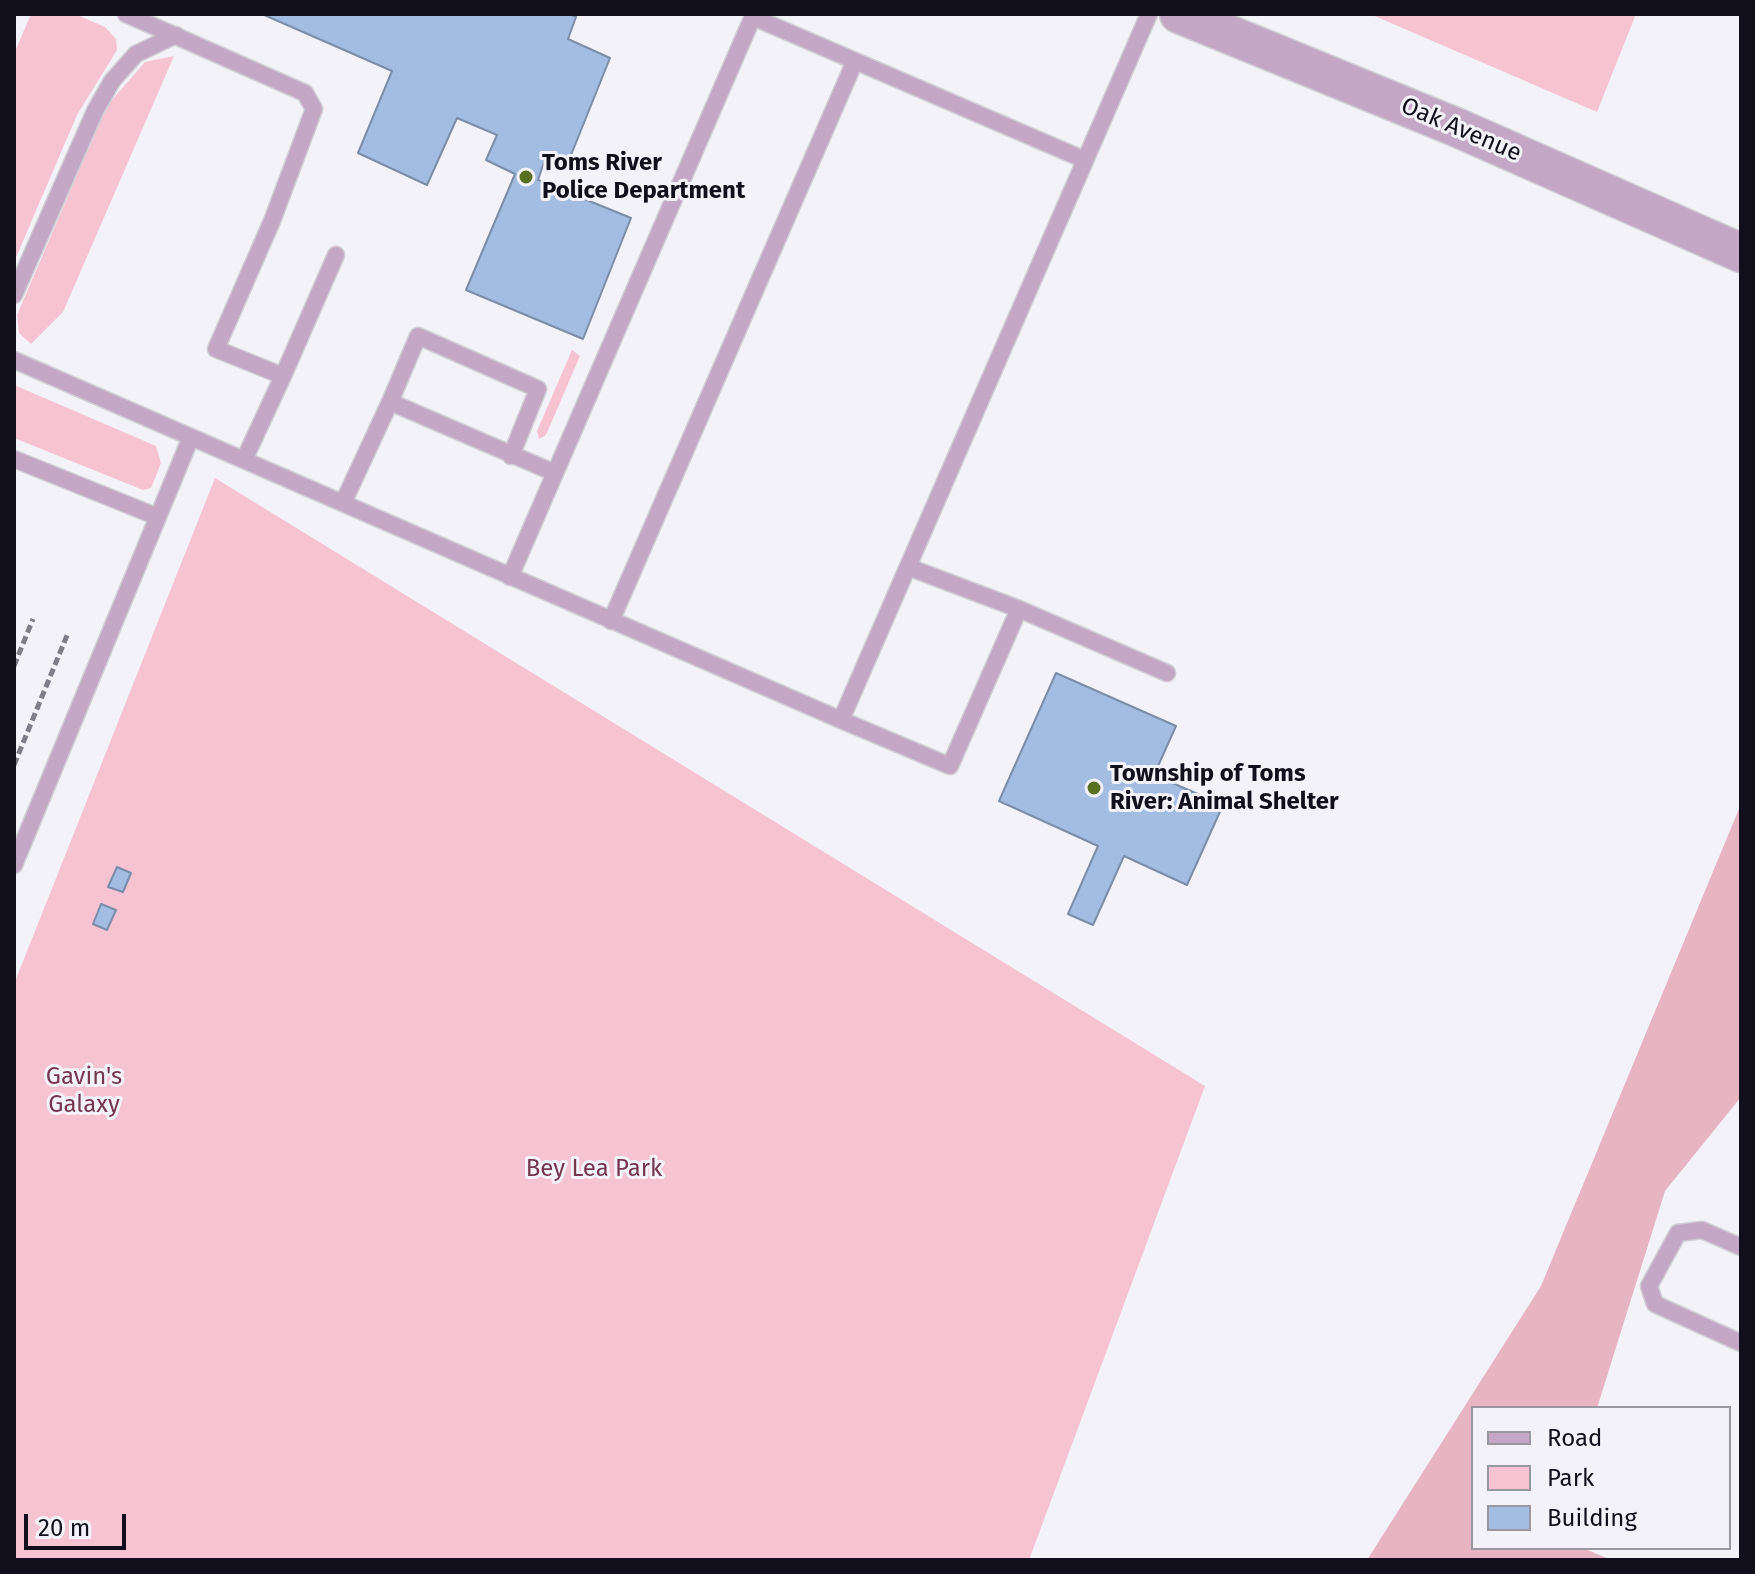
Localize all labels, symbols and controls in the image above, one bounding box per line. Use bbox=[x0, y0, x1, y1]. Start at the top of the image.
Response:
street label: Oak Avenue bbox=[1397, 92, 1525, 168]
place label: Toms River Police Department bbox=[542, 149, 745, 205]
marker: Toms River Police Department bbox=[517, 168, 535, 186]
place label: Township of Toms River: Animal Shelter bbox=[1110, 760, 1339, 816]
marker: Township of Toms River: Animal Shelter bbox=[1085, 779, 1103, 797]
park label: Gavin's Galaxy bbox=[46, 1063, 122, 1119]
park label: Bey Lea Park bbox=[526, 1155, 662, 1183]
legend bbox=[1471, 1406, 1731, 1550]
text: Road bbox=[1547, 1424, 1602, 1452]
text: Park bbox=[1547, 1464, 1594, 1492]
scale bar bbox=[28, 1498, 130, 1548]
text: Building bbox=[1547, 1504, 1637, 1532]
text: 20 m bbox=[38, 1514, 90, 1542]

